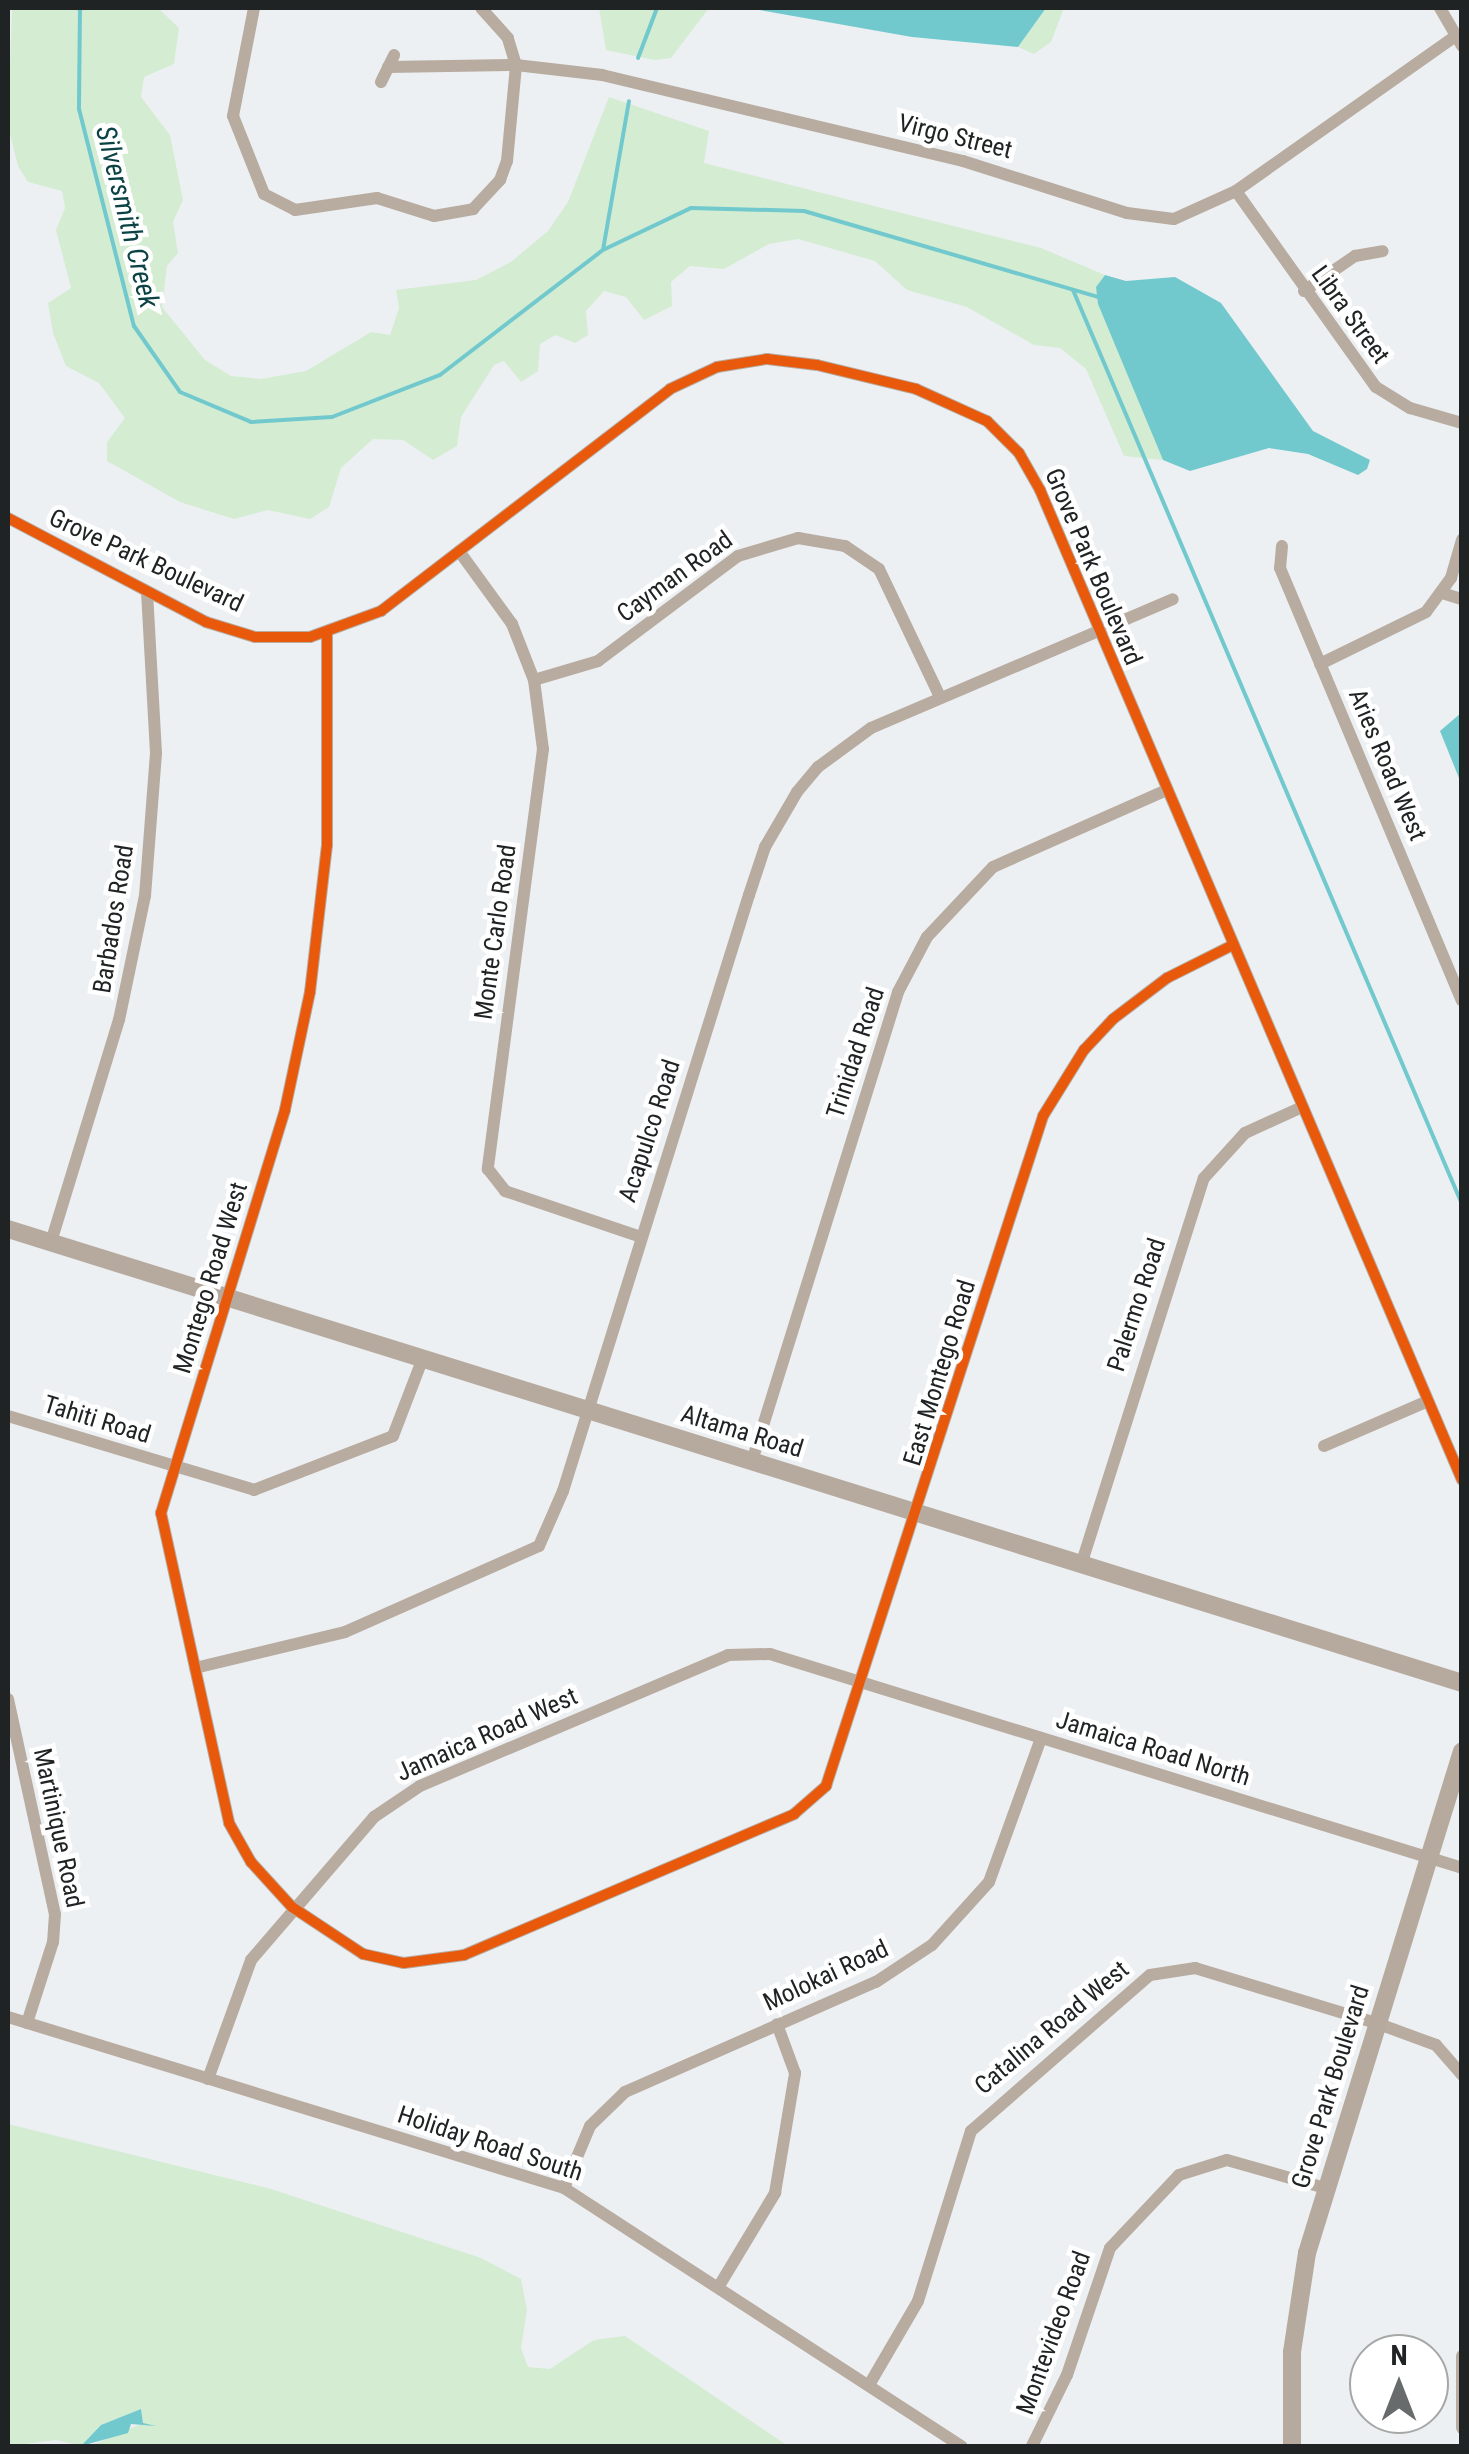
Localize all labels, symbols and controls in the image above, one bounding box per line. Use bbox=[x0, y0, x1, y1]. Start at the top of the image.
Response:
street label: Virgo Street bbox=[895, 108, 1015, 166]
water label: Silversmith Creek bbox=[88, 122, 166, 312]
street label: Libra Street bbox=[1305, 260, 1395, 370]
street label: Grove Park Boulevard bbox=[1038, 464, 1148, 670]
street label: Grove Park Boulevard bbox=[44, 503, 248, 619]
street label: Cayman Road bbox=[611, 525, 739, 629]
street label: Aries Road West bbox=[1342, 685, 1432, 845]
street label: Barbados Road bbox=[87, 843, 141, 995]
street label: Monte Carlo Road bbox=[469, 843, 523, 1021]
street label: Trinidad Road bbox=[821, 984, 891, 1122]
street label: Acapulco Road bbox=[613, 1056, 687, 1206]
street label: Montego Road West bbox=[168, 1179, 254, 1377]
street label: Palermo Road bbox=[1101, 1235, 1173, 1375]
street label: East Montego Road bbox=[898, 1277, 982, 1469]
street label: Tahiti Road bbox=[40, 1390, 154, 1450]
street label: Altama Road bbox=[677, 1399, 807, 1465]
street label: Jamaica Road West bbox=[392, 1682, 582, 1788]
street label: Jamaica Road North bbox=[1052, 1705, 1254, 1793]
street label: Martinique Road bbox=[26, 1745, 90, 1911]
street label: Molokai Road bbox=[759, 1934, 893, 2018]
street label: Catalina Road West bbox=[969, 1955, 1135, 2101]
street label: Grove Park Boulevard bbox=[1286, 1982, 1376, 2192]
street label: Holiday Road South bbox=[394, 2100, 586, 2188]
street label: Montevideo Road bbox=[1011, 2247, 1097, 2419]
north arrow bbox=[1349, 2334, 1449, 2434]
text: N bbox=[1390, 2339, 1408, 2372]

